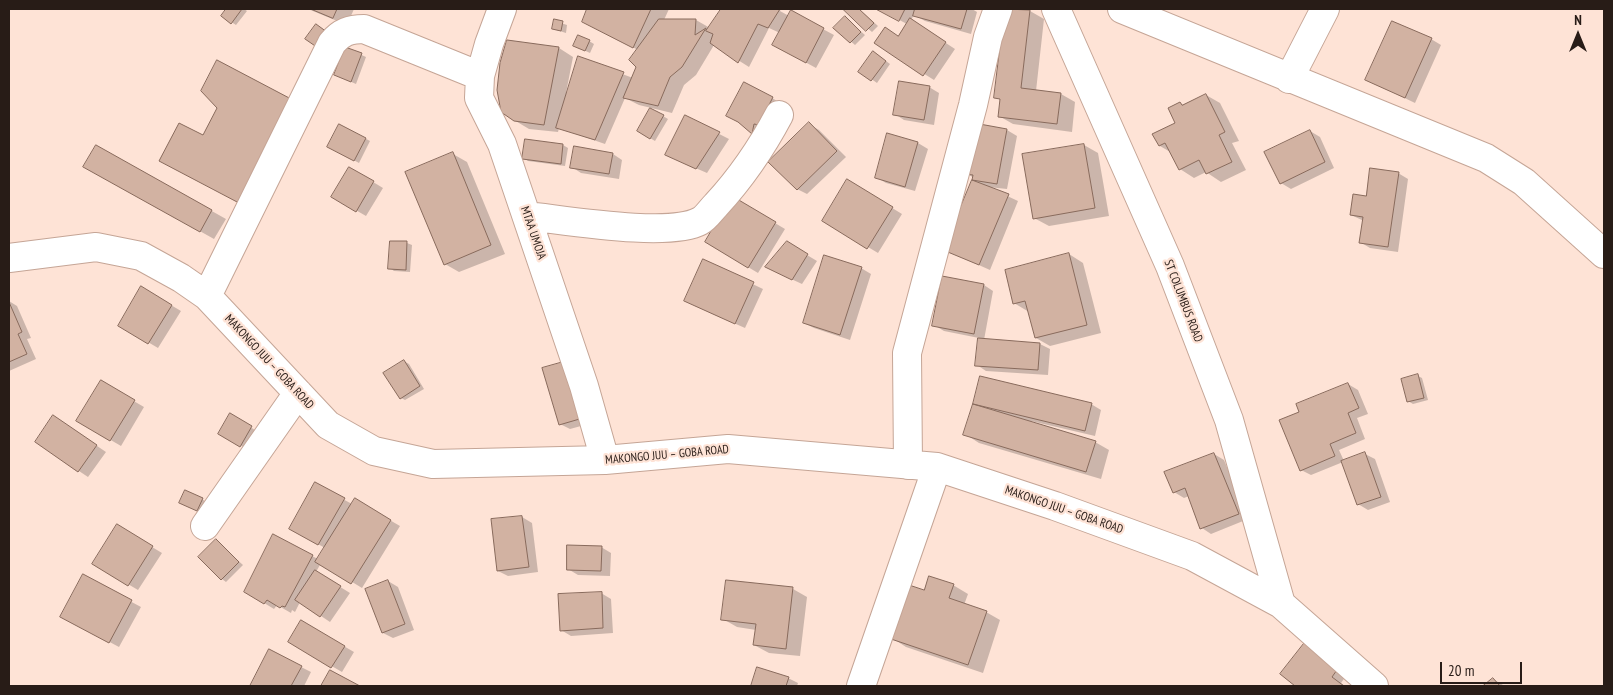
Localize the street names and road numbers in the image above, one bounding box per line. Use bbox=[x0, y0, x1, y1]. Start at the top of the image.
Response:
street label: MTAA UMOJA bbox=[517, 205, 549, 261]
street label: ST COLUMBUS ROAD bbox=[1161, 258, 1205, 344]
street label: MAKONGO JUU – GOBA ROAD bbox=[221, 312, 317, 412]
street label: MAKONGO JUU – GOBA ROAD bbox=[605, 442, 729, 468]
street label: MAKONGO JUU – GOBA ROAD bbox=[1003, 483, 1125, 537]

